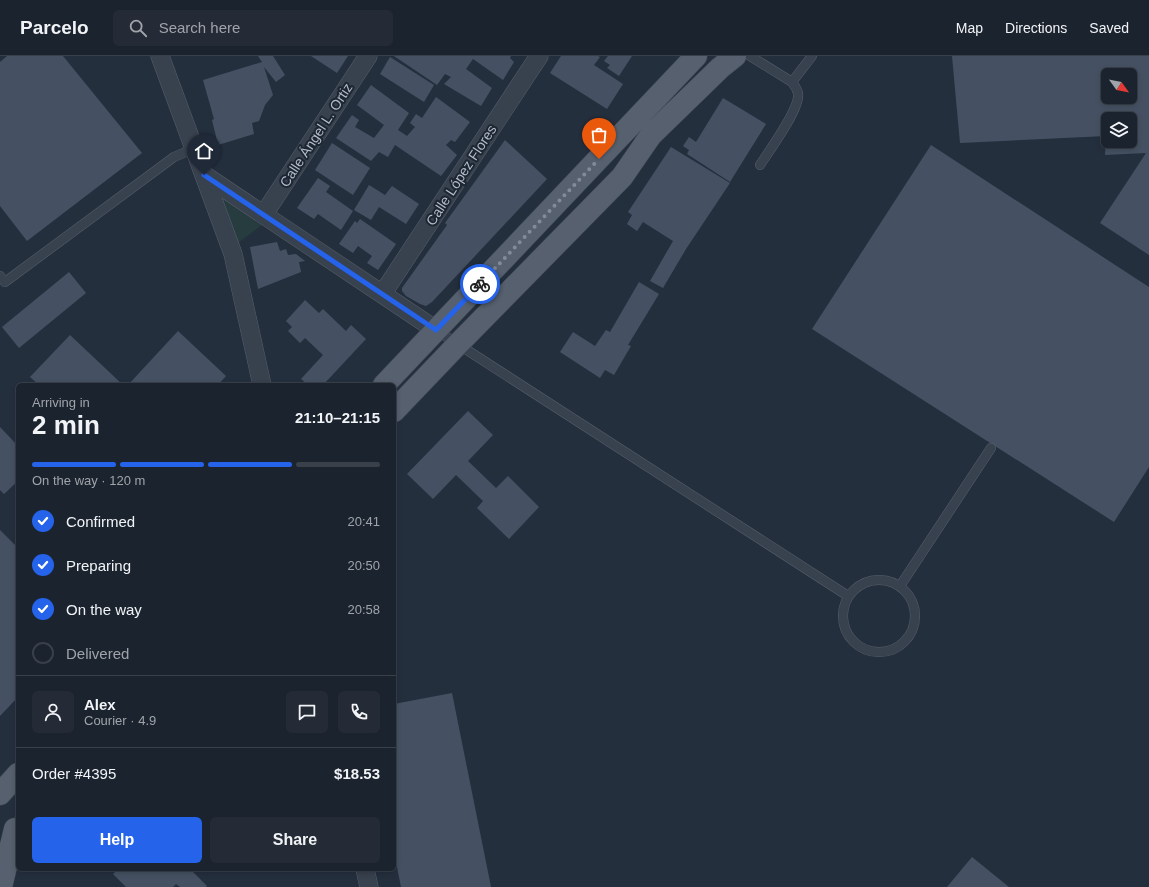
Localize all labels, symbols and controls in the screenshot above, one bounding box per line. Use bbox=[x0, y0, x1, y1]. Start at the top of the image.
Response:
search box bbox=[113, 10, 393, 46]
text: Parcelo bbox=[20, 17, 89, 38]
icon: search bbox=[127, 17, 149, 39]
text: Search here bbox=[159, 19, 240, 36]
text: Map bbox=[956, 20, 983, 36]
text: Directions bbox=[1005, 20, 1067, 36]
text: Saved bbox=[1089, 20, 1129, 36]
north arrow bbox=[1101, 68, 1137, 104]
map controls bbox=[1101, 68, 1137, 148]
street label: Calle Ángel L. Ortiz bbox=[276, 80, 356, 190]
button: layers bbox=[1101, 112, 1137, 148]
pin bbox=[582, 118, 616, 159]
street label: Calle López Flores bbox=[423, 122, 499, 228]
icon: bag bbox=[588, 124, 610, 146]
pin bbox=[187, 134, 221, 175]
icon: home bbox=[193, 140, 215, 162]
courier bbox=[460, 264, 500, 304]
icon: bike bbox=[469, 273, 491, 295]
text: Arriving in bbox=[32, 395, 90, 410]
text: 21:10–21:15 bbox=[295, 409, 380, 426]
text: 2 min bbox=[32, 410, 100, 440]
text: On the way · 120 m bbox=[32, 473, 145, 488]
icon: check bbox=[32, 510, 54, 532]
text: Confirmed bbox=[66, 513, 135, 530]
text: 20:41 bbox=[347, 514, 380, 529]
icon: check bbox=[32, 554, 54, 576]
text: Preparing bbox=[66, 557, 131, 574]
text: 20:50 bbox=[347, 558, 380, 573]
icon: check bbox=[32, 598, 54, 620]
text: On the way bbox=[66, 601, 142, 618]
text: 20:58 bbox=[347, 602, 380, 617]
text: Delivered bbox=[66, 645, 129, 662]
button: person bbox=[32, 691, 74, 733]
button: chat bbox=[286, 691, 328, 733]
button: phone bbox=[338, 691, 380, 733]
text: Alex bbox=[84, 696, 116, 713]
text: Courier · 4.9 bbox=[84, 713, 156, 728]
text: Order #4395 bbox=[32, 765, 116, 782]
text: $18.53 bbox=[334, 765, 380, 782]
button: Help bbox=[32, 817, 202, 863]
button: Share bbox=[210, 817, 380, 863]

